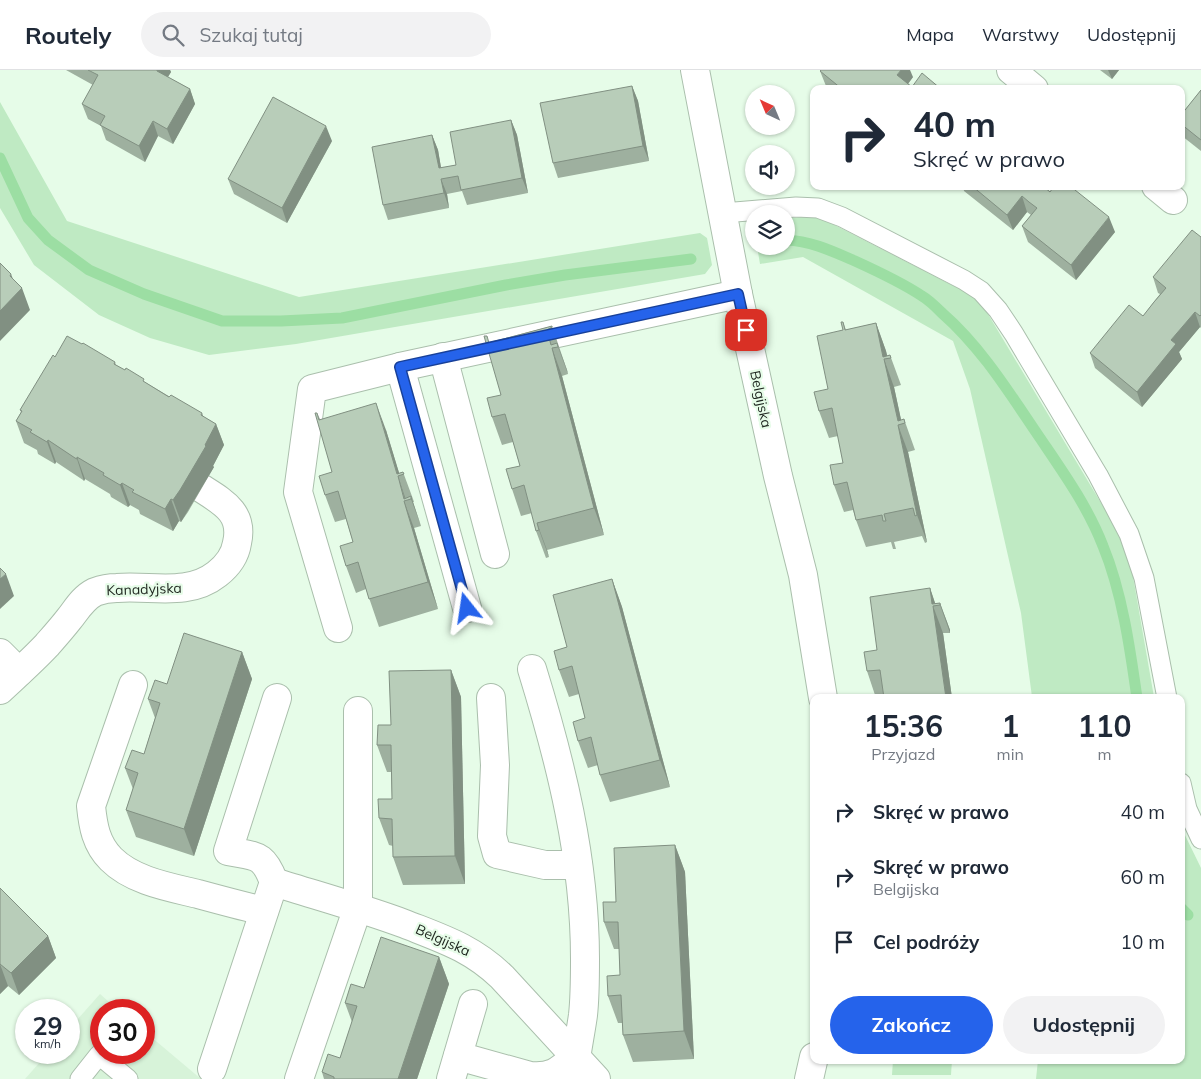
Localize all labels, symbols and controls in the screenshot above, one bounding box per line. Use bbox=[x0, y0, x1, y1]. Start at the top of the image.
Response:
search box bbox=[141, 12, 491, 57]
text: Routely bbox=[25, 20, 111, 50]
icon: search bbox=[159, 21, 187, 49]
text: Szukaj tutaj bbox=[199, 23, 303, 47]
text: Mapa bbox=[906, 23, 954, 46]
text: Warstwy bbox=[982, 23, 1059, 46]
text: Udostępnij bbox=[1087, 23, 1176, 46]
north arrow bbox=[745, 85, 795, 135]
map controls bbox=[745, 85, 795, 255]
text: 40 m bbox=[913, 102, 996, 146]
icon: right bbox=[830, 105, 895, 170]
button: sound bbox=[745, 145, 795, 195]
text: Skręć w prawo bbox=[913, 145, 1065, 173]
button: layers bbox=[745, 205, 795, 255]
pin bbox=[725, 309, 767, 351]
icon: arrive bbox=[732, 316, 760, 344]
street label: Belgijska bbox=[746, 369, 776, 429]
street label: Kanadyjska bbox=[106, 579, 182, 599]
position arrow bbox=[440, 581, 492, 633]
text: 15:36 bbox=[864, 707, 943, 745]
text: 1 bbox=[1001, 707, 1019, 745]
text: 110 bbox=[1077, 707, 1131, 745]
text: Przyjazd bbox=[871, 744, 935, 764]
text: min bbox=[997, 744, 1024, 764]
text: m bbox=[1097, 744, 1111, 764]
icon: right bbox=[830, 798, 858, 826]
text: Skręć w prawo bbox=[873, 800, 1009, 824]
text: 40 m bbox=[1121, 800, 1165, 824]
text: Skręć w prawo bbox=[873, 855, 1009, 879]
icon: right bbox=[830, 863, 858, 891]
text: 60 m bbox=[1121, 865, 1165, 889]
text: Belgijska bbox=[873, 879, 939, 899]
street label: Belgijska bbox=[413, 920, 473, 960]
icon: arrive bbox=[830, 928, 858, 956]
text: Cel podróży bbox=[873, 930, 979, 954]
text: 10 m bbox=[1121, 930, 1165, 954]
button: Zakończ bbox=[830, 996, 993, 1054]
button: Udostępnij bbox=[1003, 996, 1165, 1054]
speed limit sign: 30 bbox=[90, 999, 155, 1064]
text: 29 bbox=[32, 1010, 63, 1041]
text: km/h bbox=[34, 1036, 61, 1051]

